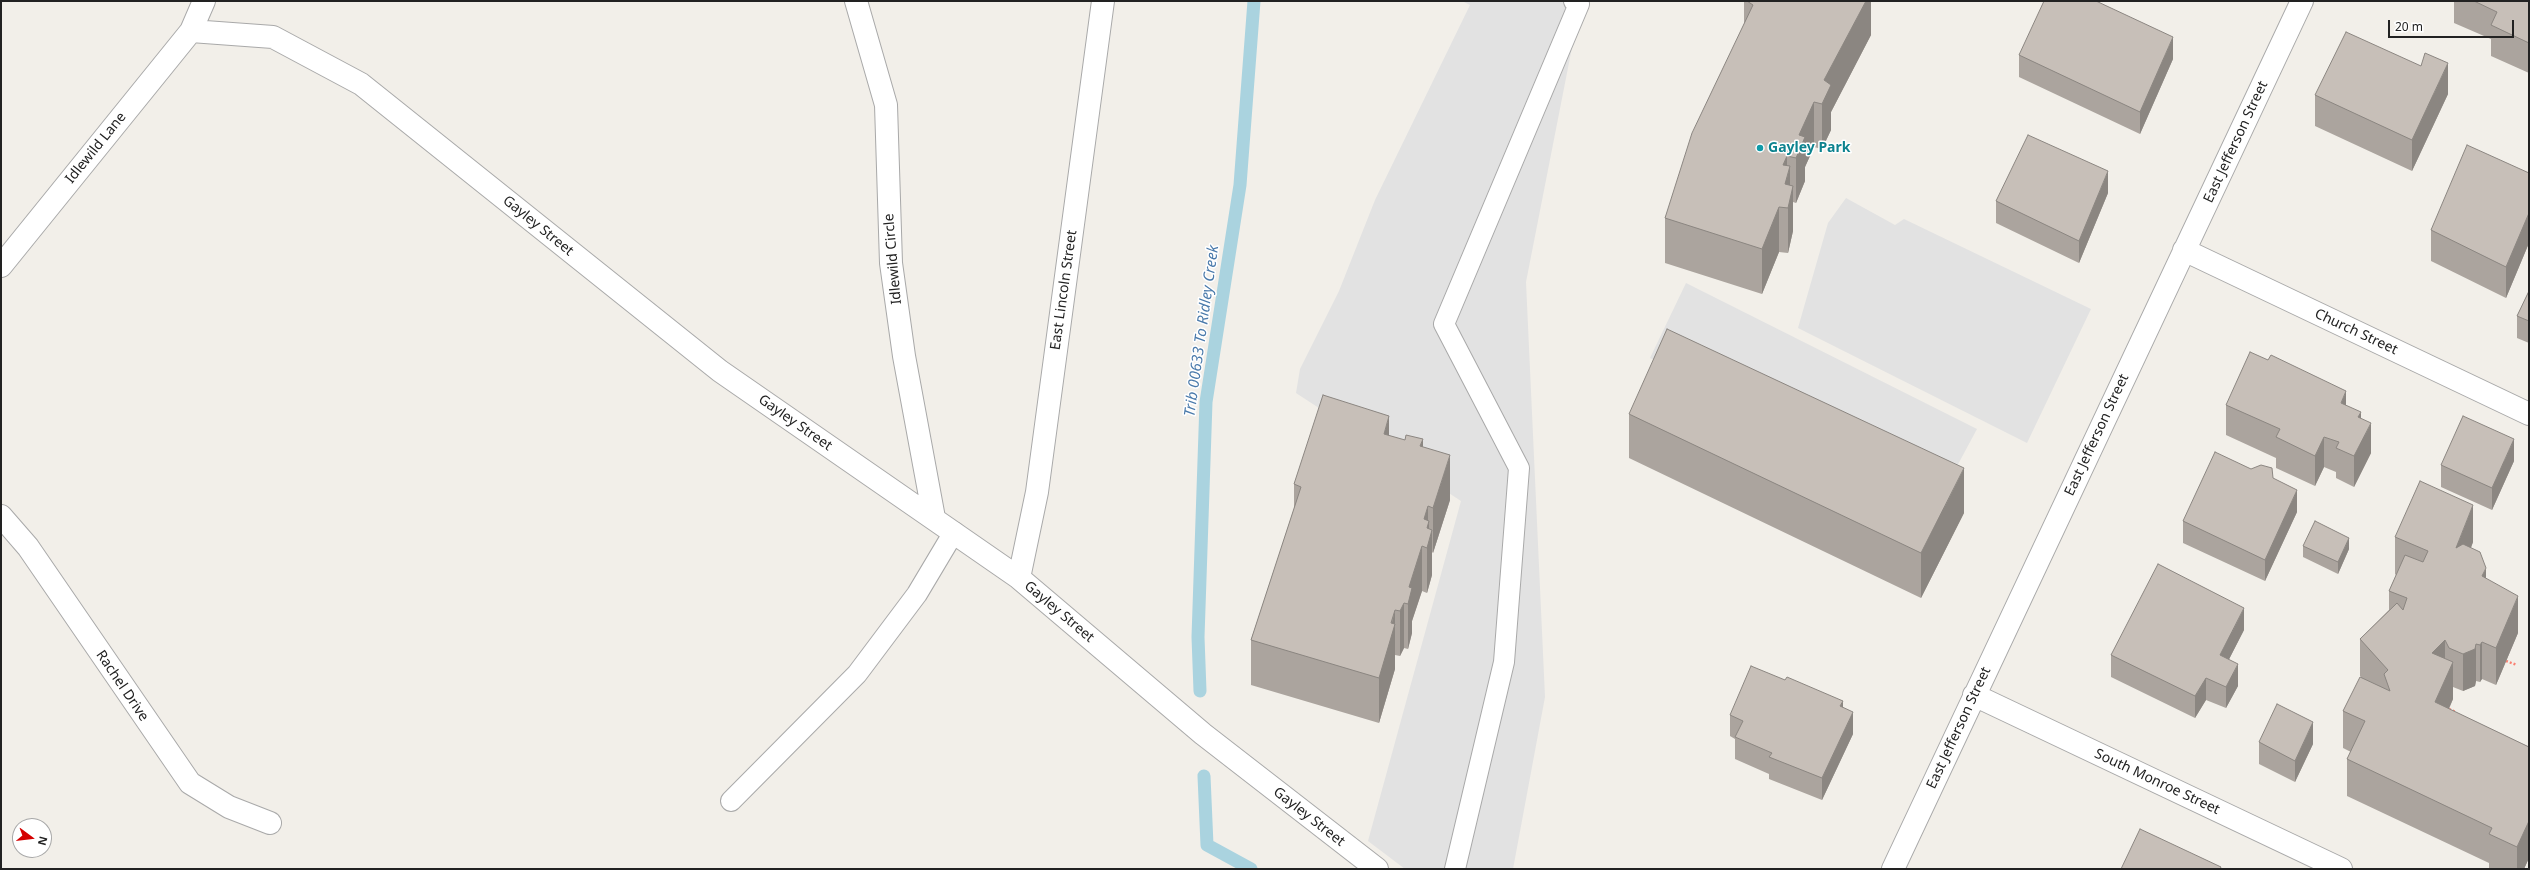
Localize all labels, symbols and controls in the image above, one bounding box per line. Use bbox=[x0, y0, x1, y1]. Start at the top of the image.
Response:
scale bar bbox=[2390, 12, 2516, 38]
text: 20 m bbox=[2395, 18, 2423, 35]
street label: East Jefferson Street bbox=[2200, 78, 2272, 206]
street label: Idlewild Lane bbox=[62, 109, 130, 187]
place label: Gayley Park bbox=[1768, 140, 1850, 156]
marker: Gayley Park bbox=[1755, 143, 1765, 153]
street label: Gayley Street bbox=[499, 192, 577, 260]
street label: Idlewild Circle bbox=[881, 213, 905, 305]
street label: East Lincoln Street bbox=[1047, 229, 1081, 351]
water label: Trib 00633 To Ridley Creek bbox=[1181, 244, 1223, 418]
street label: Church Street bbox=[2312, 305, 2400, 359]
street label: East Jefferson Street bbox=[2061, 371, 2133, 499]
street label: Gayley Street bbox=[755, 391, 835, 455]
street label: Gayley Street bbox=[1021, 578, 1097, 646]
street label: Rachel Drive bbox=[92, 647, 152, 725]
street label: East Jefferson Street bbox=[1923, 664, 1995, 792]
street label: South Monroe Street bbox=[2092, 746, 2222, 818]
street label: Gayley Street bbox=[1270, 784, 1348, 850]
north arrow bbox=[12, 818, 52, 858]
text: N bbox=[35, 835, 52, 847]

